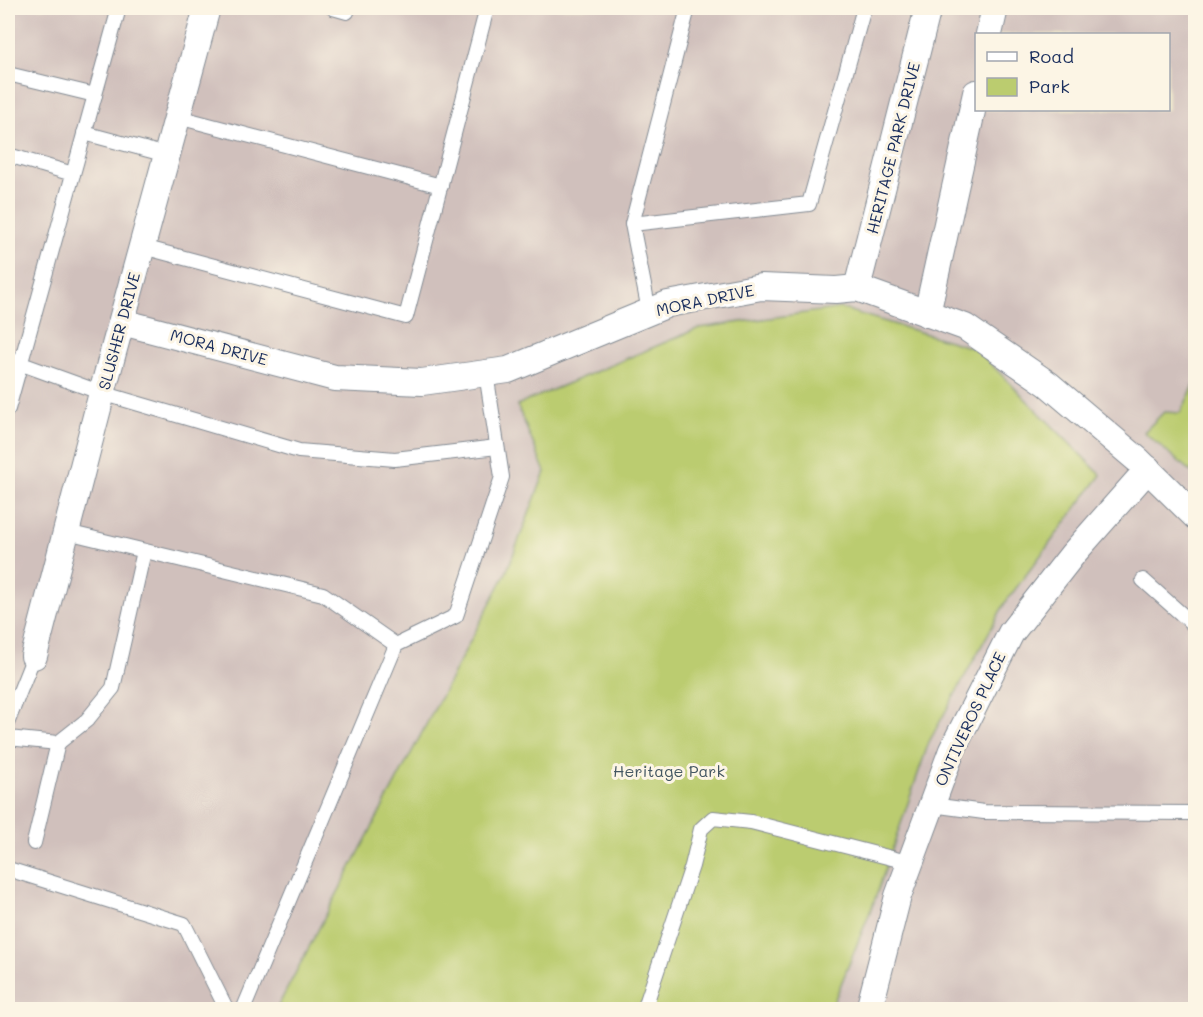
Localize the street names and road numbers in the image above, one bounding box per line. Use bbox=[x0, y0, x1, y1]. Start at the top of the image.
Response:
street label: HERITAGE PARK DRIVE bbox=[861, 60, 924, 236]
street label: SLUSHER DRIVE bbox=[93, 270, 144, 392]
street label: MORA DRIVE bbox=[654, 279, 756, 320]
street label: MORA DRIVE bbox=[168, 323, 270, 370]
street label: ONTIVEROS PLACE bbox=[929, 648, 1010, 789]

